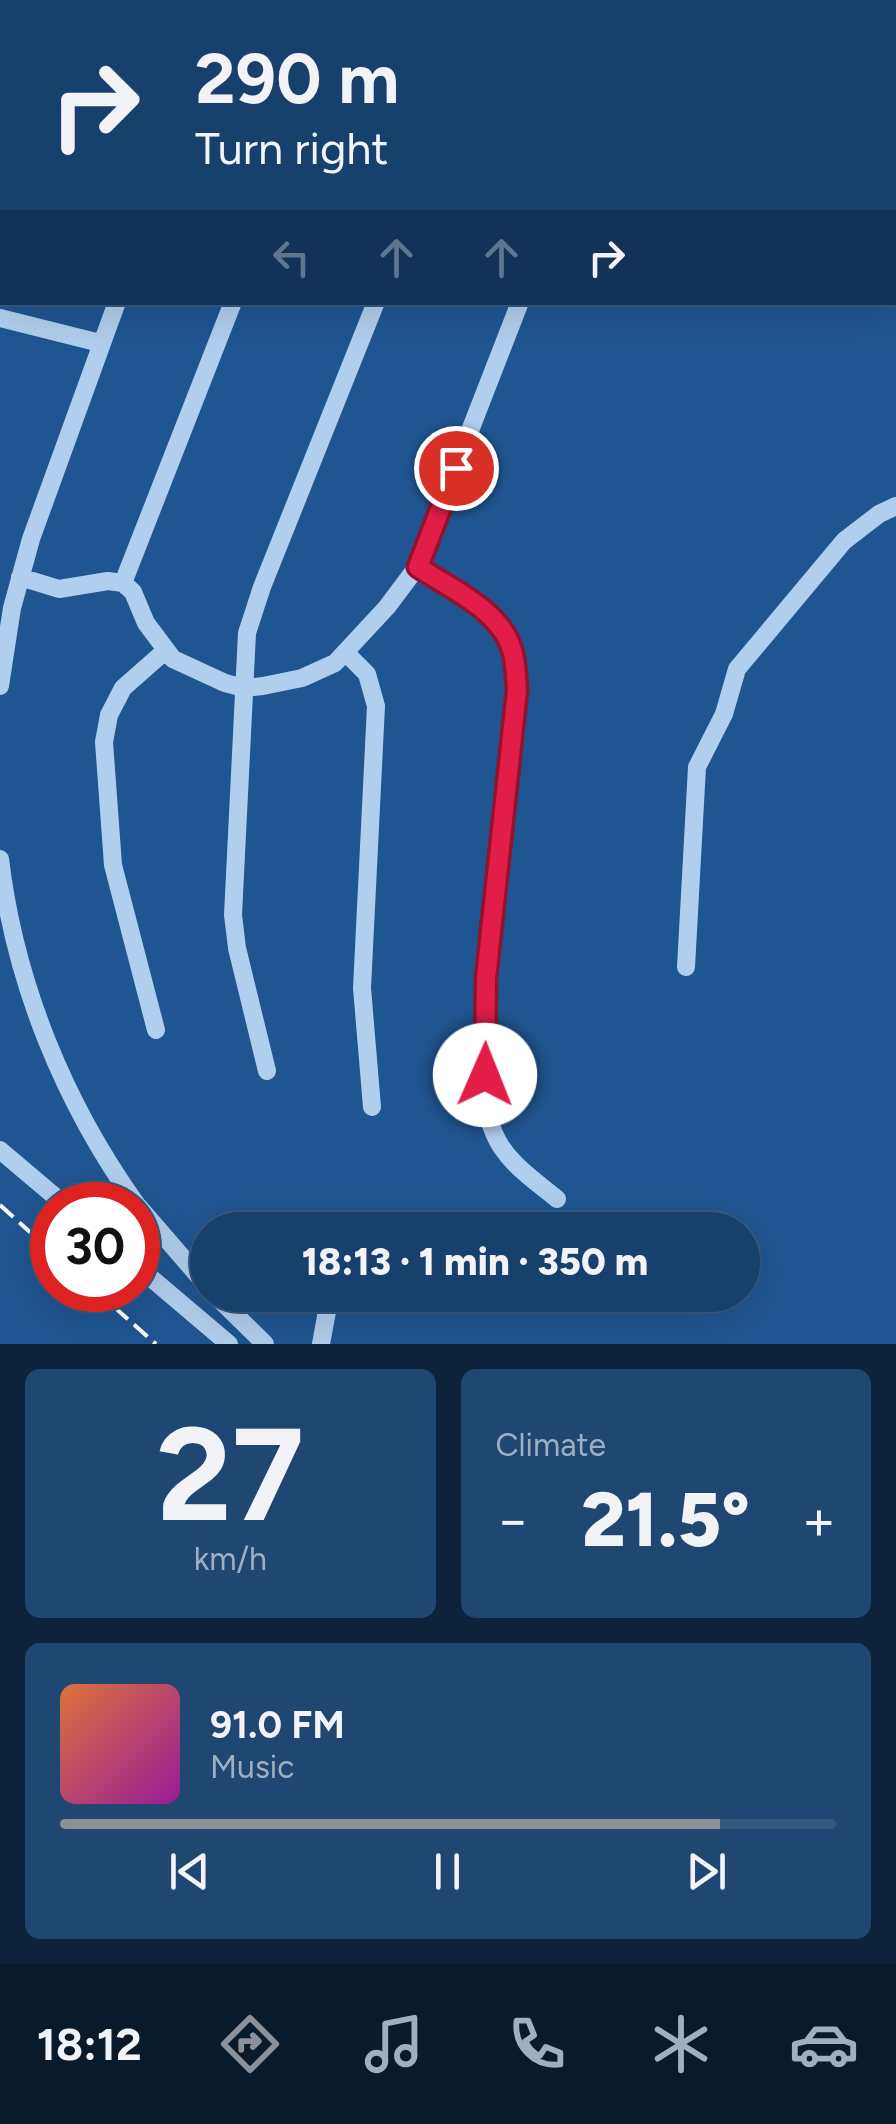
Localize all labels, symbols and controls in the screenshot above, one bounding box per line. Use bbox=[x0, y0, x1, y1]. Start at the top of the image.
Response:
text: 290 m bbox=[195, 36, 399, 121]
icon: right bbox=[30, 40, 160, 170]
text: Turn right bbox=[195, 121, 388, 175]
icon: left bbox=[264, 230, 319, 285]
icon: ahead bbox=[369, 230, 424, 285]
icon: ahead bbox=[474, 230, 529, 285]
icon: right bbox=[579, 230, 634, 285]
pin bbox=[414, 426, 499, 511]
icon: arrive bbox=[429, 441, 484, 496]
position arrow bbox=[433, 1023, 537, 1127]
speed limit sign: 30 bbox=[30, 1182, 160, 1312]
text: 18:13 · 1 min · 350 m bbox=[302, 1239, 648, 1285]
text: 27 bbox=[156, 1397, 304, 1553]
text: Climate bbox=[496, 1426, 606, 1464]
text: 21.5° bbox=[581, 1475, 750, 1565]
text: − bbox=[496, 1487, 530, 1553]
text: + bbox=[802, 1487, 836, 1553]
text: km/h bbox=[194, 1540, 267, 1578]
text: 91.0 FM bbox=[210, 1702, 345, 1748]
text: Music bbox=[210, 1748, 295, 1786]
icon: previous bbox=[162, 1844, 217, 1899]
icon: pause bbox=[420, 1844, 475, 1899]
icon: next bbox=[679, 1844, 734, 1899]
icon: directions bbox=[215, 2009, 285, 2079]
icon: music bbox=[359, 2009, 429, 2079]
icon: phone bbox=[502, 2009, 572, 2079]
icon: climate bbox=[646, 2009, 716, 2079]
icon: car bbox=[789, 2009, 859, 2079]
text: 18:12 bbox=[37, 2017, 142, 2071]

